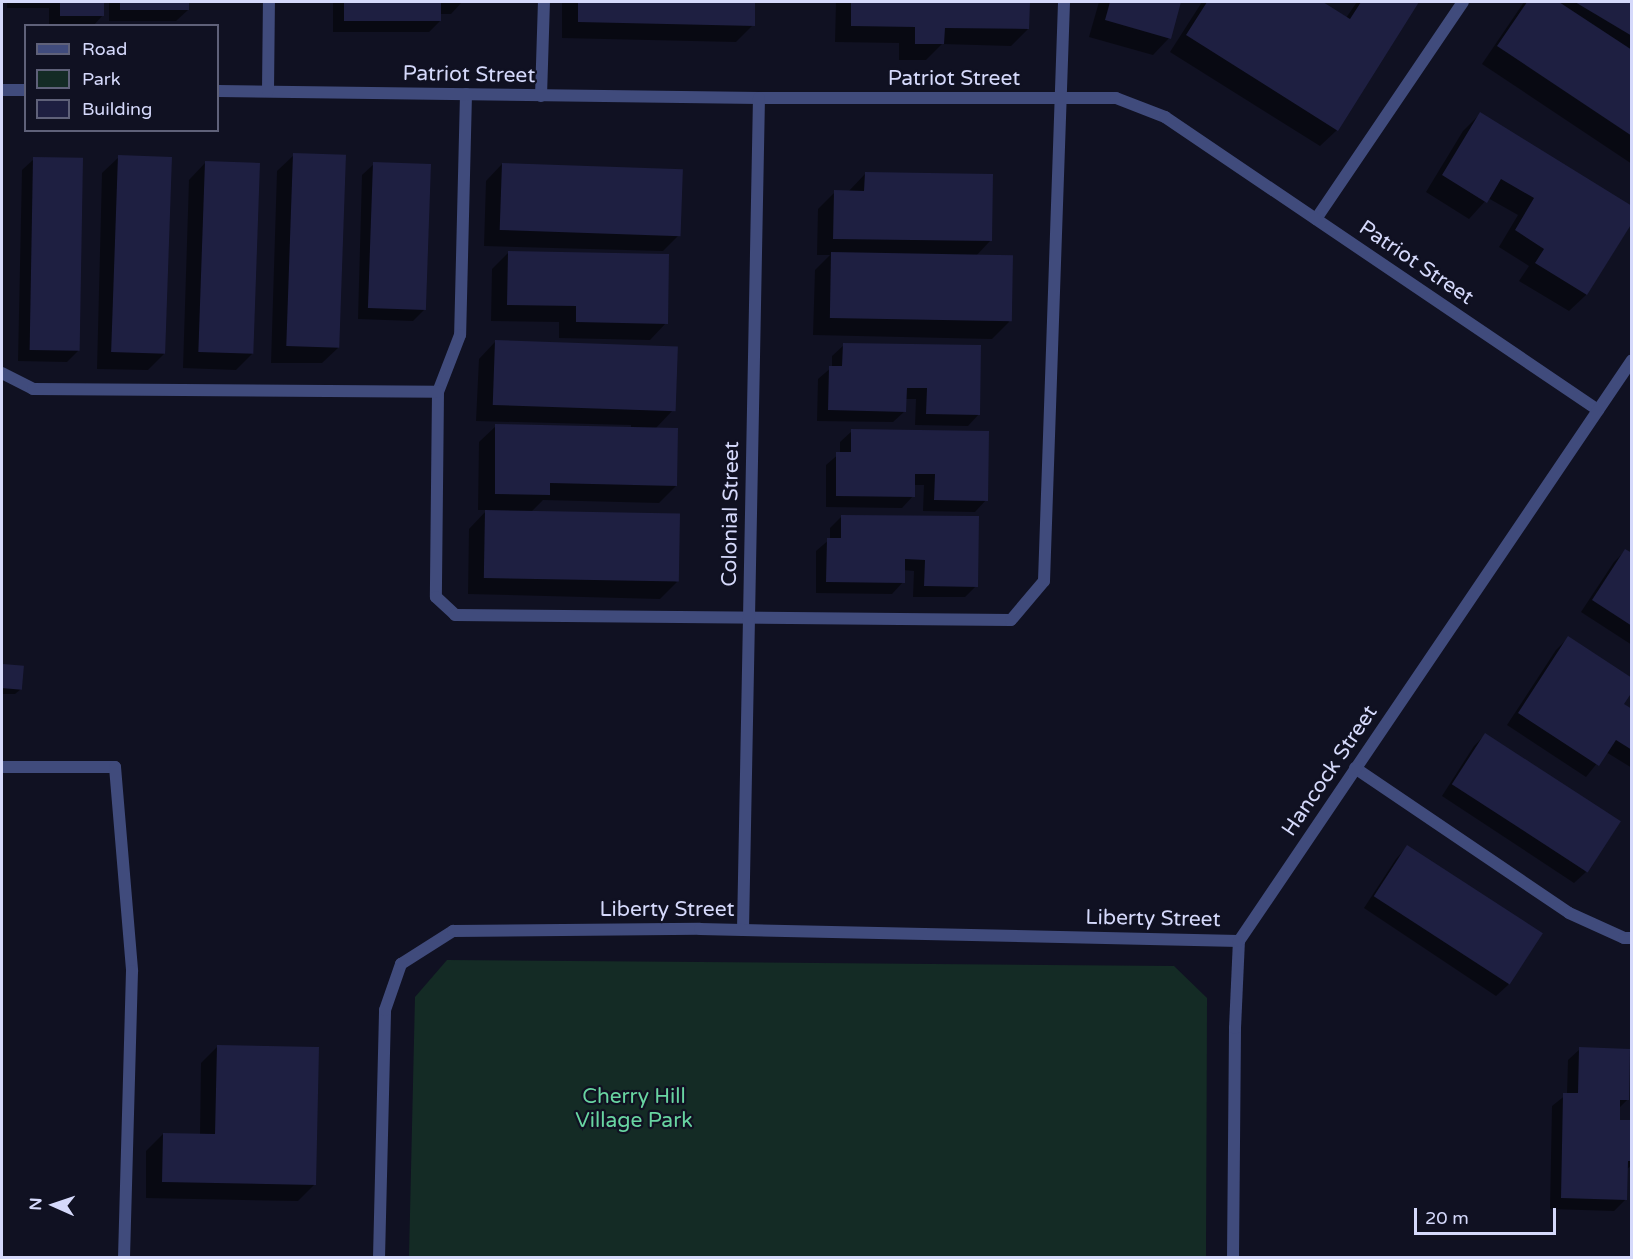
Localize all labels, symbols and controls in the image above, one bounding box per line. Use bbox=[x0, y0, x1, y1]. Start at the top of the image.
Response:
legend bbox=[24, 24, 219, 132]
text: Road bbox=[82, 38, 127, 60]
street label: Patriot Street bbox=[402, 61, 536, 89]
street label: Patriot Street bbox=[888, 66, 1020, 92]
text: Park bbox=[82, 68, 120, 90]
text: Building bbox=[82, 98, 152, 120]
street label: Patriot Street bbox=[1354, 215, 1478, 311]
street label: Colonial Street bbox=[717, 441, 745, 587]
street label: Hancock Street bbox=[1277, 701, 1383, 841]
street label: Liberty Street bbox=[599, 897, 735, 923]
street label: Liberty Street bbox=[1085, 905, 1221, 933]
park label: Cherry Hill Village Park bbox=[575, 1084, 693, 1134]
north arrow bbox=[24, 1175, 84, 1235]
scale bar bbox=[1417, 1196, 1560, 1234]
text: N bbox=[26, 1197, 46, 1211]
text: 20 m bbox=[1425, 1207, 1469, 1229]

